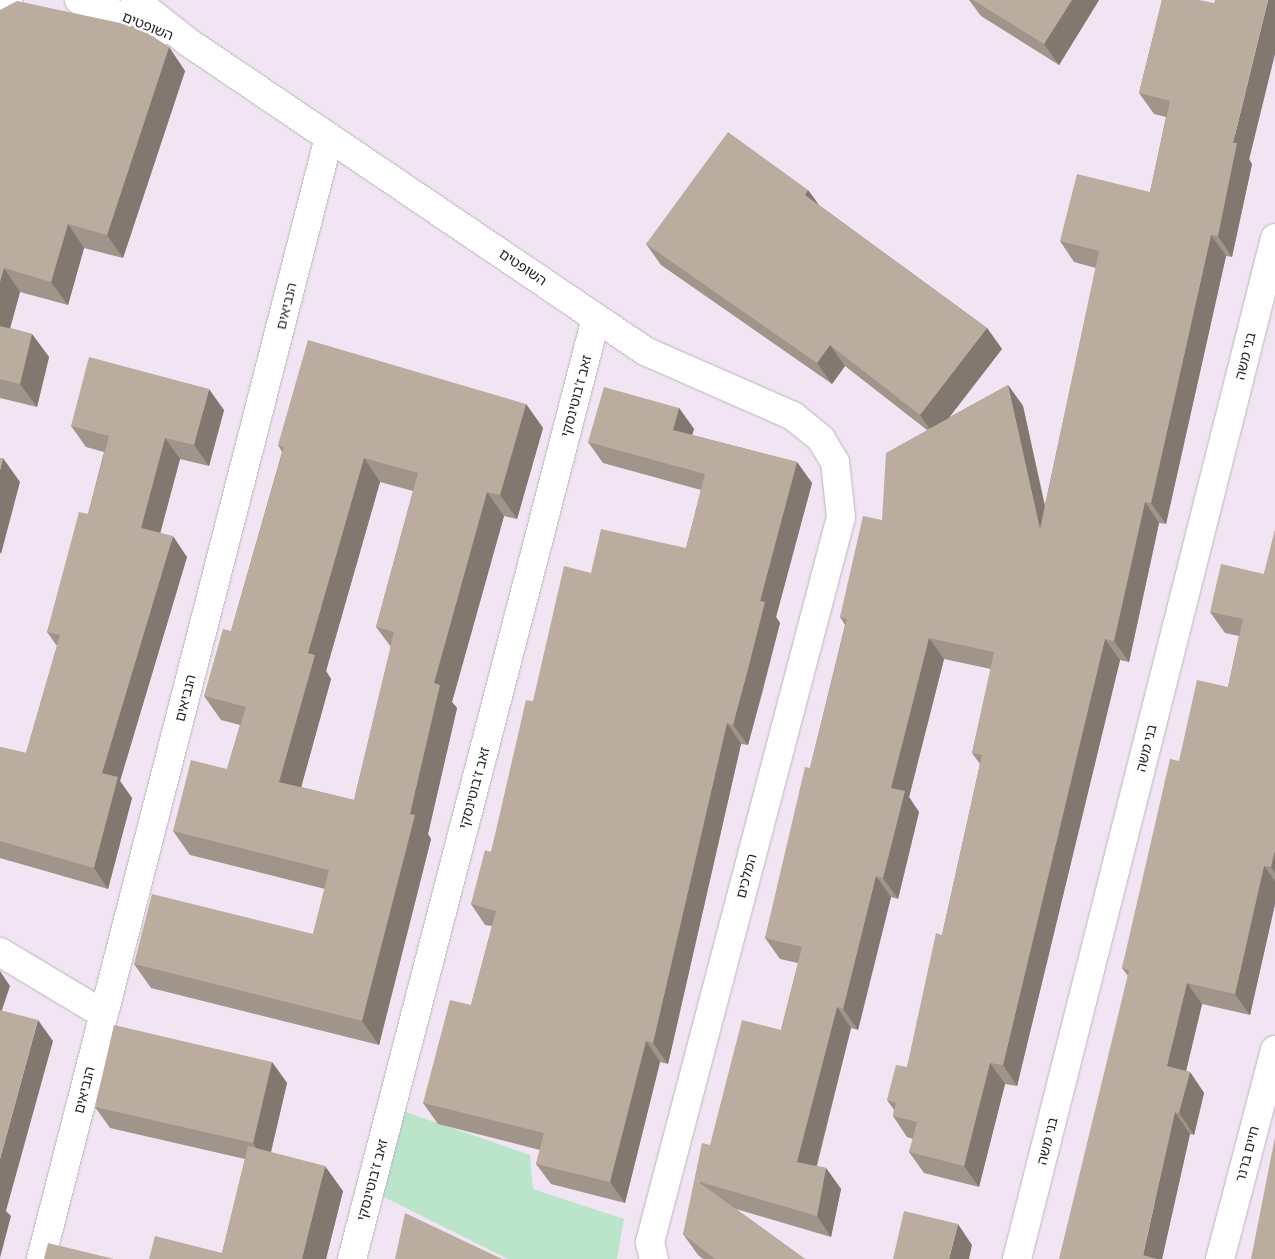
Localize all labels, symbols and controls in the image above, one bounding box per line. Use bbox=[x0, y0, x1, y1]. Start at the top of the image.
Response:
street label: השופטים bbox=[120, 8, 176, 44]
street label: השופטים bbox=[496, 245, 550, 289]
street label: הנביאים bbox=[272, 281, 300, 331]
street label: בני משה bbox=[1231, 330, 1259, 382]
street label: זאב ז'בוטינסקי bbox=[557, 353, 595, 439]
street label: הנביאים bbox=[171, 673, 199, 723]
street label: בני משה bbox=[1132, 722, 1160, 774]
street label: זאב ז'בוטינסקי bbox=[455, 745, 493, 831]
street label: המלכים bbox=[732, 852, 760, 900]
street label: הנביאים bbox=[70, 1065, 98, 1115]
street label: בני משה bbox=[1033, 1115, 1061, 1167]
street label: חיים ברנר bbox=[1231, 1124, 1263, 1184]
street label: זאב ז'בוטינסקי bbox=[353, 1137, 391, 1223]

